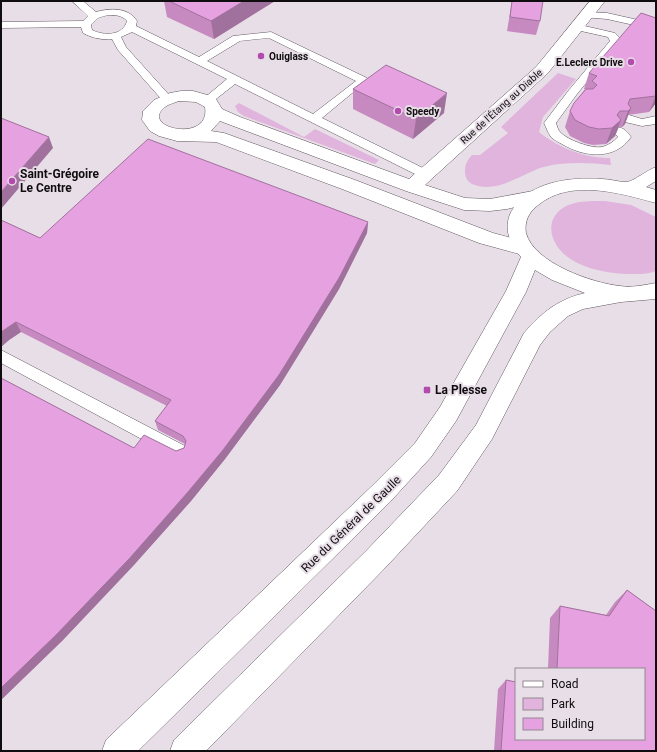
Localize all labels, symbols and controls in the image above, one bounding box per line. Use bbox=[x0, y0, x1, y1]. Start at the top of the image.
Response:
marker: Ouiglass bbox=[256, 51, 266, 61]
place label: Ouiglass bbox=[269, 51, 308, 62]
place label: E.Leclerc Drive bbox=[556, 57, 624, 68]
marker: E.Leclerc Drive bbox=[626, 57, 636, 67]
street label: Rue de l'Étang au Diable bbox=[457, 66, 545, 146]
marker: Speedy bbox=[393, 106, 403, 116]
place label: Speedy bbox=[406, 106, 440, 117]
place label: Saint-Grégoire Le Centre bbox=[20, 167, 100, 195]
marker: Saint-Grégoire Le Centre bbox=[7, 176, 17, 186]
place label: La Plesse bbox=[435, 383, 488, 397]
marker: La Plesse bbox=[422, 385, 432, 395]
street label: Rue du Général de Gaulle bbox=[298, 473, 404, 575]
legend bbox=[515, 668, 645, 740]
text: Road bbox=[551, 677, 579, 691]
text: Park bbox=[551, 697, 576, 711]
text: Building bbox=[551, 717, 594, 731]

